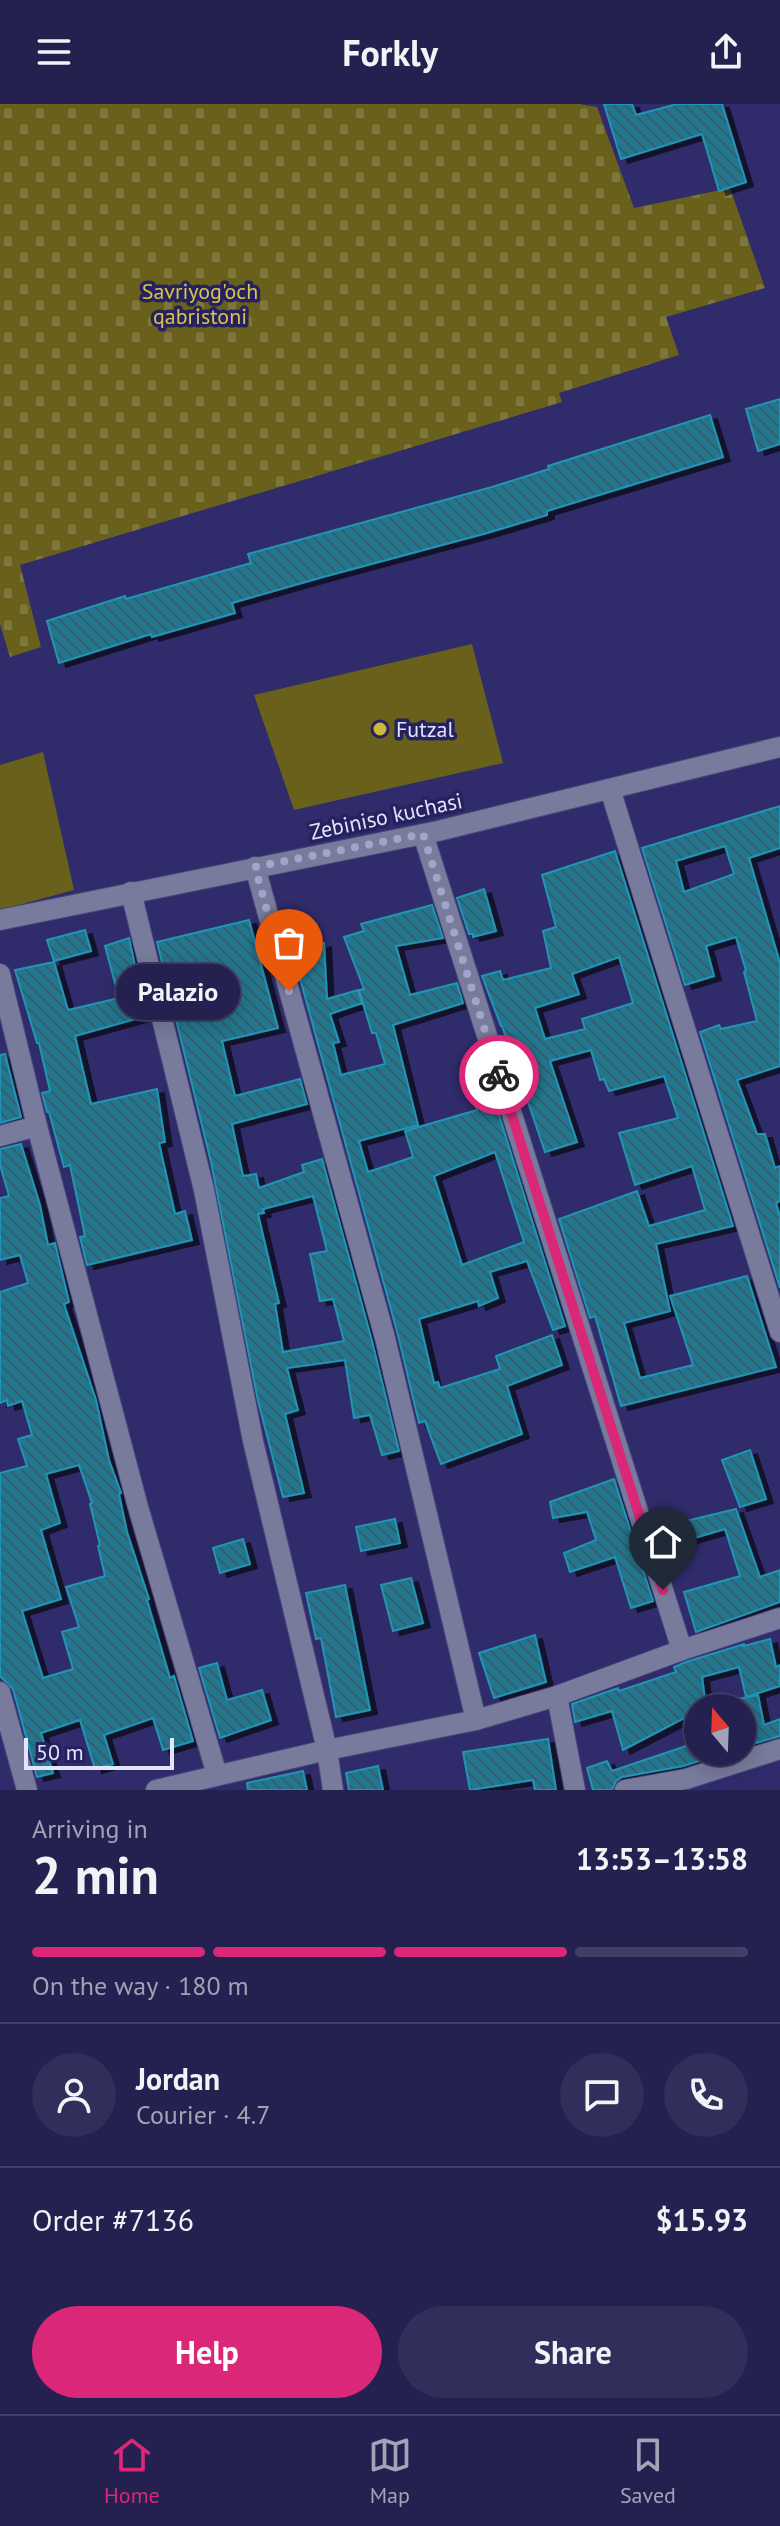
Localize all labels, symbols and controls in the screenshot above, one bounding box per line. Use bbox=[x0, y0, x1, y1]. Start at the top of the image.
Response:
text: Forkly bbox=[342, 29, 438, 76]
icon: menu bbox=[32, 30, 76, 74]
icon: share bbox=[704, 30, 748, 74]
park label: Savriyog'och qabristoni bbox=[142, 277, 258, 330]
place label: Futzal bbox=[396, 715, 454, 743]
marker: Futzal bbox=[371, 720, 389, 738]
street label: Zebiniso kuchasi bbox=[307, 786, 465, 846]
pin bbox=[255, 909, 323, 991]
icon: bag bbox=[267, 921, 311, 965]
callout: Palazio bbox=[117, 963, 241, 1019]
text: Palazio bbox=[138, 975, 218, 1008]
courier bbox=[459, 1035, 539, 1115]
icon: bike bbox=[477, 1053, 521, 1097]
pin bbox=[629, 1508, 697, 1590]
icon: home bbox=[641, 1520, 685, 1564]
north arrow bbox=[684, 1694, 756, 1766]
map controls bbox=[684, 1694, 756, 1766]
scale bar bbox=[24, 1734, 174, 1770]
text: 50 m bbox=[36, 1738, 84, 1766]
text: Arriving in bbox=[32, 1812, 148, 1845]
text: 13:53–13:58 bbox=[576, 1839, 748, 1878]
text: 2 min bbox=[32, 1841, 159, 1908]
text: On the way · 180 m bbox=[32, 1969, 249, 2002]
button: person bbox=[32, 2053, 116, 2137]
button: chat bbox=[560, 2053, 644, 2137]
button: phone bbox=[664, 2053, 748, 2137]
text: Jordan bbox=[136, 2059, 220, 2098]
text: Courier · 4.7 bbox=[136, 2098, 270, 2131]
text: Order #7136 bbox=[32, 2200, 194, 2239]
text: $15.93 bbox=[656, 2200, 748, 2239]
button: Help bbox=[32, 2306, 382, 2398]
button: Share bbox=[398, 2306, 748, 2398]
tab: Home bbox=[104, 2433, 160, 2509]
tab: Map bbox=[368, 2433, 412, 2509]
tab: Saved bbox=[620, 2433, 676, 2509]

